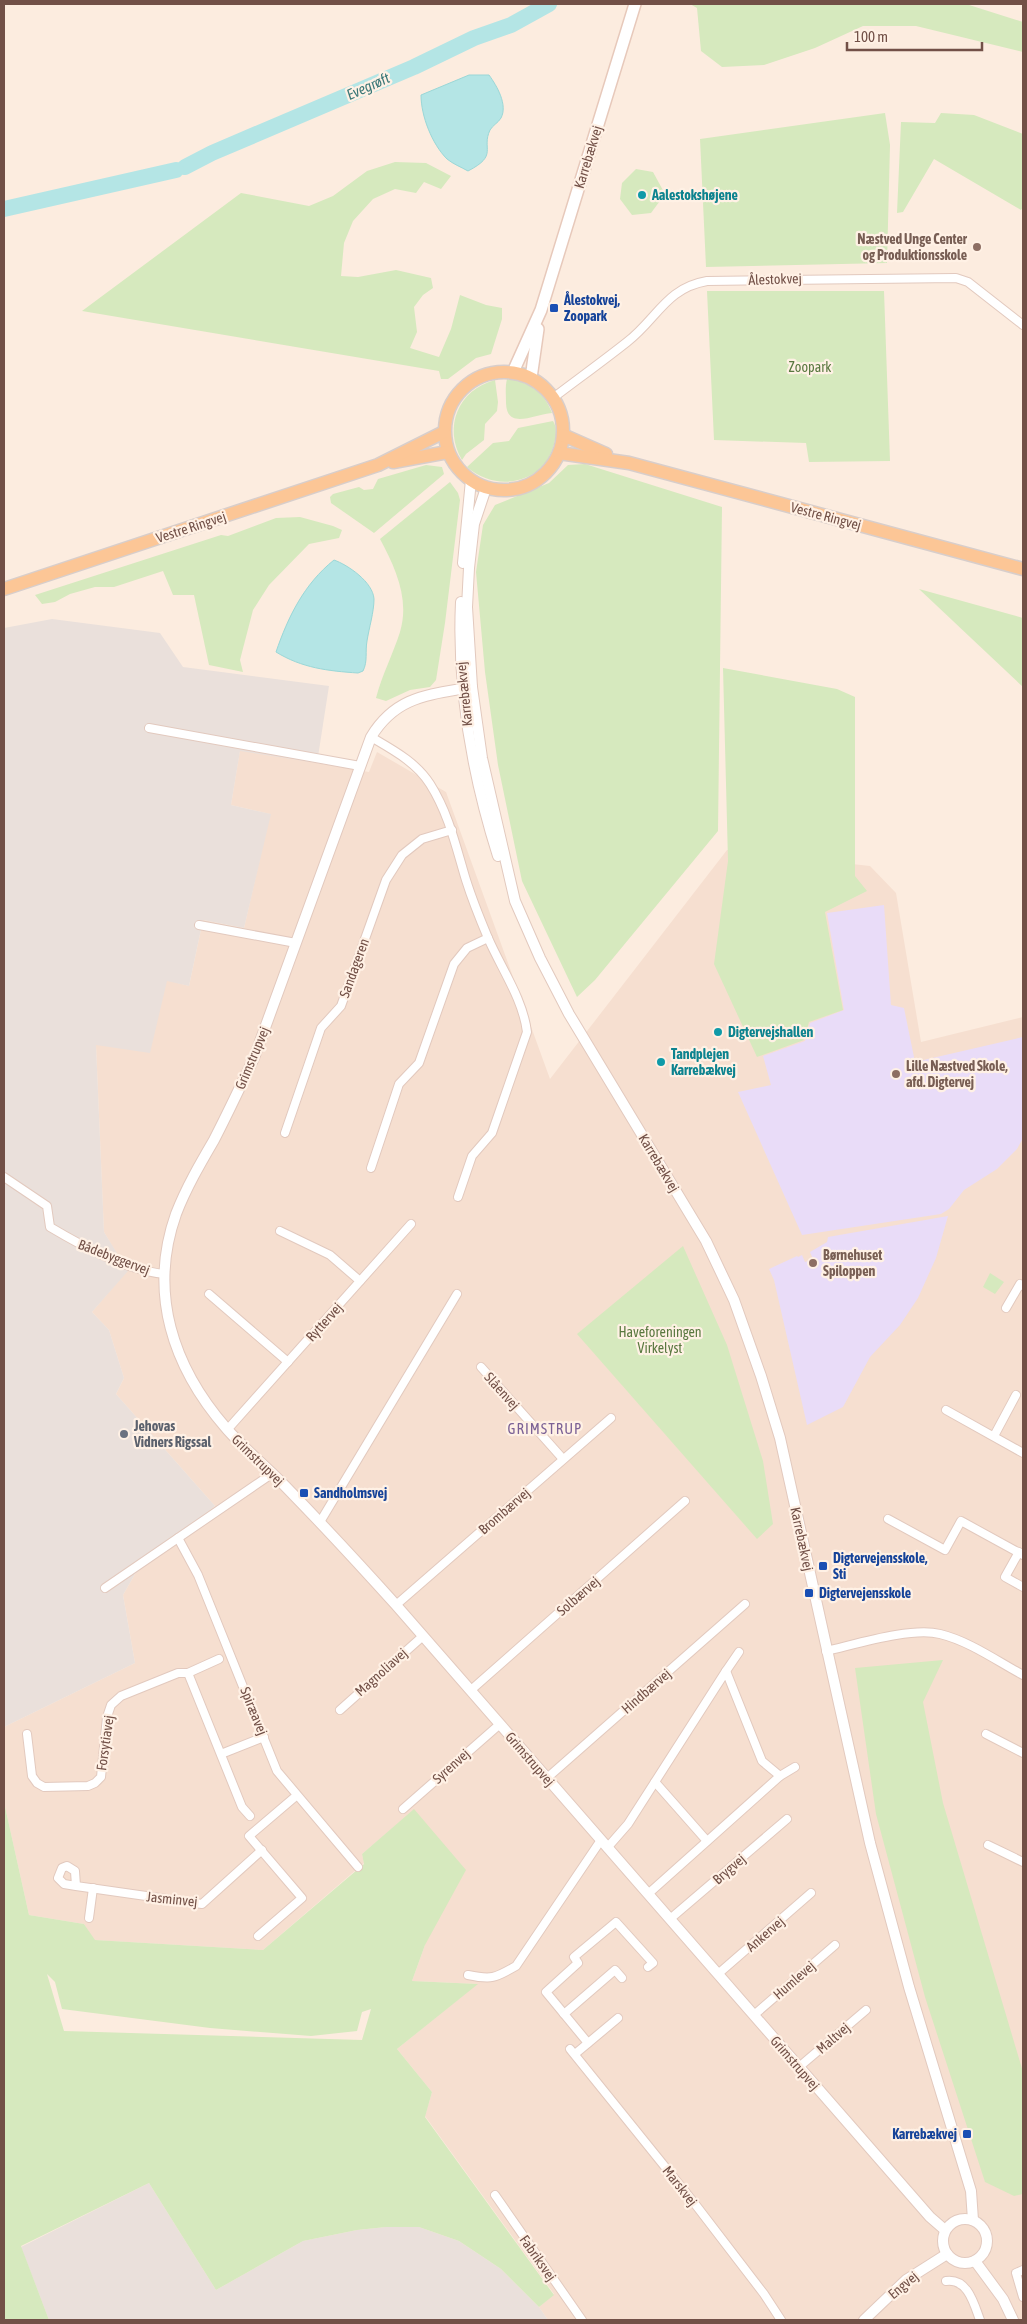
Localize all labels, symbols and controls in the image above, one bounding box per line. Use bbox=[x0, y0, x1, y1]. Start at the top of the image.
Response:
scale bar bbox=[847, 20, 982, 52]
text: 100 m bbox=[854, 28, 888, 45]
water label: Evegrøft bbox=[344, 69, 393, 103]
street label: Karrebækvej bbox=[571, 124, 605, 190]
place label: Aalestokshøjene bbox=[651, 187, 738, 203]
marker: Aalestokshøjene bbox=[636, 189, 648, 201]
place label: Næstved Unge Center og Produktionsskole bbox=[857, 231, 968, 263]
marker: Næstved Unge Center og Produktionsskole bbox=[971, 241, 983, 253]
street label: Ålestokvej bbox=[748, 269, 802, 288]
place label: Ålestokvej, Zoopark bbox=[563, 291, 621, 324]
marker: Ålestokvej, Zoopark bbox=[548, 302, 560, 314]
park label: Zoopark bbox=[789, 359, 831, 375]
street label: Vestre Ringvej bbox=[789, 499, 863, 533]
street label: Vestre Ringvej bbox=[154, 508, 228, 546]
street label: Karrebækvej bbox=[453, 661, 475, 727]
street label: Sandageren bbox=[336, 936, 372, 1000]
street label: Grimstrupvej bbox=[232, 1024, 272, 1092]
place label: Digtervejshallen bbox=[728, 1024, 814, 1040]
marker: Digtervejshallen bbox=[712, 1026, 724, 1038]
place label: Tandplejen Karrebækvej bbox=[671, 1046, 736, 1078]
marker: Tandplejen Karrebækvej bbox=[655, 1056, 667, 1068]
place label: Lille Næstved Skole, afd. Digtervej bbox=[906, 1058, 1008, 1090]
marker: Lille Næstved Skole, afd. Digtervej bbox=[890, 1068, 902, 1080]
street label: Karrebækvej bbox=[635, 1131, 683, 1195]
street label: Bådebyggervej bbox=[76, 1236, 152, 1278]
place label: Børnehuset Spiloppen bbox=[823, 1247, 882, 1279]
marker: Børnehuset Spiloppen bbox=[807, 1257, 819, 1269]
street label: Ryttervej bbox=[303, 1299, 345, 1345]
park label: Haveforeningen Virkelyst bbox=[618, 1324, 702, 1356]
street label: Slåenvej bbox=[481, 1369, 523, 1413]
place label: Jehovas Vidners Rigssal bbox=[133, 1418, 211, 1450]
district label: GRIMSTRUP bbox=[508, 1420, 582, 1437]
marker: Jehovas Vidners Rigssal bbox=[118, 1428, 130, 1440]
street label: Grimstrupvej bbox=[229, 1431, 287, 1489]
street label: Brombærvej bbox=[475, 1484, 533, 1538]
place label: Sandholmsvej bbox=[314, 1485, 387, 1501]
marker: Sandholmsvej bbox=[298, 1487, 310, 1499]
street label: Karrebækvej bbox=[787, 1506, 817, 1572]
place label: Digtervejensskole, Sti bbox=[833, 1550, 928, 1582]
marker: Digtervejensskole, Sti bbox=[817, 1560, 829, 1572]
street label: Solbærvej bbox=[553, 1573, 603, 1619]
place label: Digtervejensskole bbox=[819, 1585, 911, 1601]
marker: Digtervejensskole bbox=[803, 1587, 815, 1599]
street label: Magnoliavej bbox=[352, 1645, 410, 1699]
street label: Hindbærvej bbox=[618, 1665, 674, 1717]
street label: Spiræavej bbox=[237, 1685, 271, 1737]
street label: Forsytiavej bbox=[93, 1714, 117, 1772]
street label: Grimstrupvej bbox=[502, 1729, 558, 1789]
street label: Syrenvej bbox=[429, 1745, 473, 1787]
street label: Brygvej bbox=[710, 1851, 748, 1887]
street label: Jasminvej bbox=[146, 1888, 198, 1910]
street label: Ankervej bbox=[743, 1913, 787, 1955]
street label: Humlevej bbox=[770, 1958, 818, 2002]
street label: Maltvej bbox=[813, 2019, 853, 2057]
street label: Grimstrupvej bbox=[767, 2033, 823, 2093]
place label: Karrebækvej bbox=[892, 2126, 957, 2142]
marker: Karrebækvej bbox=[961, 2128, 973, 2140]
street label: Marskvej bbox=[659, 2163, 701, 2209]
street label: Fabriksvej bbox=[516, 2232, 560, 2284]
street label: Engvej bbox=[885, 2268, 921, 2302]

